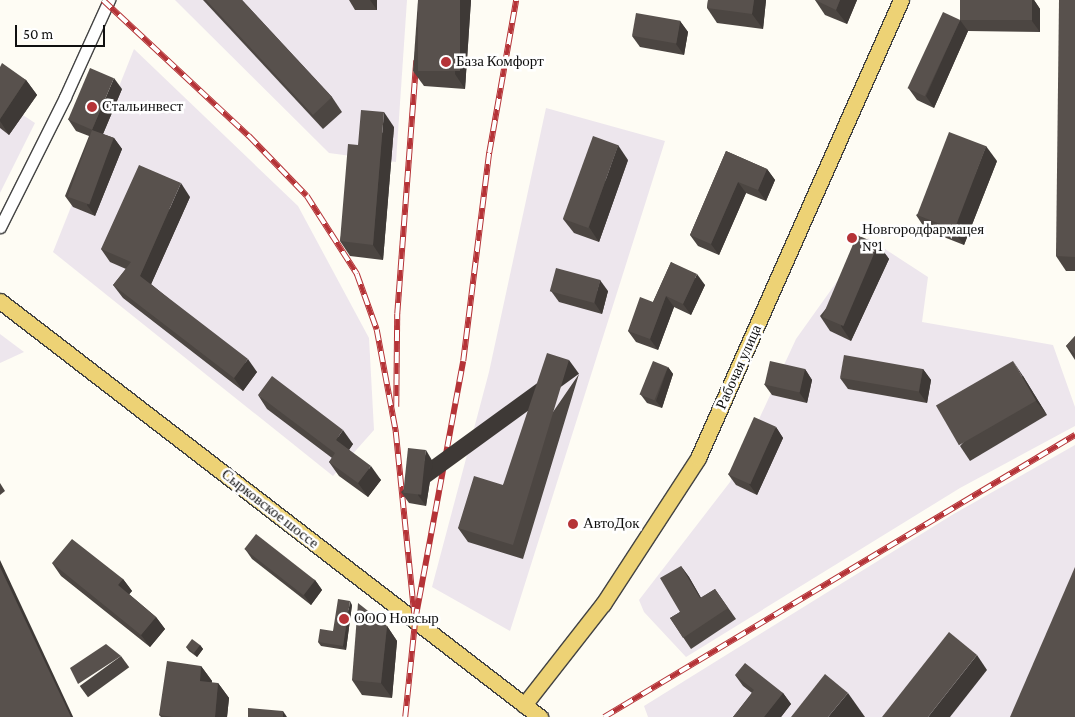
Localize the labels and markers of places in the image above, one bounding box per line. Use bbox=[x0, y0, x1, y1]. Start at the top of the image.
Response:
place label: База Комфорт bbox=[456, 53, 544, 71]
marker: База Комфорт bbox=[440, 56, 452, 68]
place label: Стальинвест bbox=[102, 98, 183, 116]
marker: Стальинвест bbox=[86, 101, 98, 113]
place label: Новгородфармацея №1 bbox=[862, 220, 984, 255]
marker: Новгородфармацея №1 bbox=[846, 232, 858, 244]
place label: АвтоДок bbox=[583, 515, 639, 533]
marker: АвтоДок bbox=[567, 518, 579, 530]
place label: ООО Новсыр bbox=[354, 610, 439, 628]
marker: ООО Новсыр bbox=[338, 613, 350, 625]

